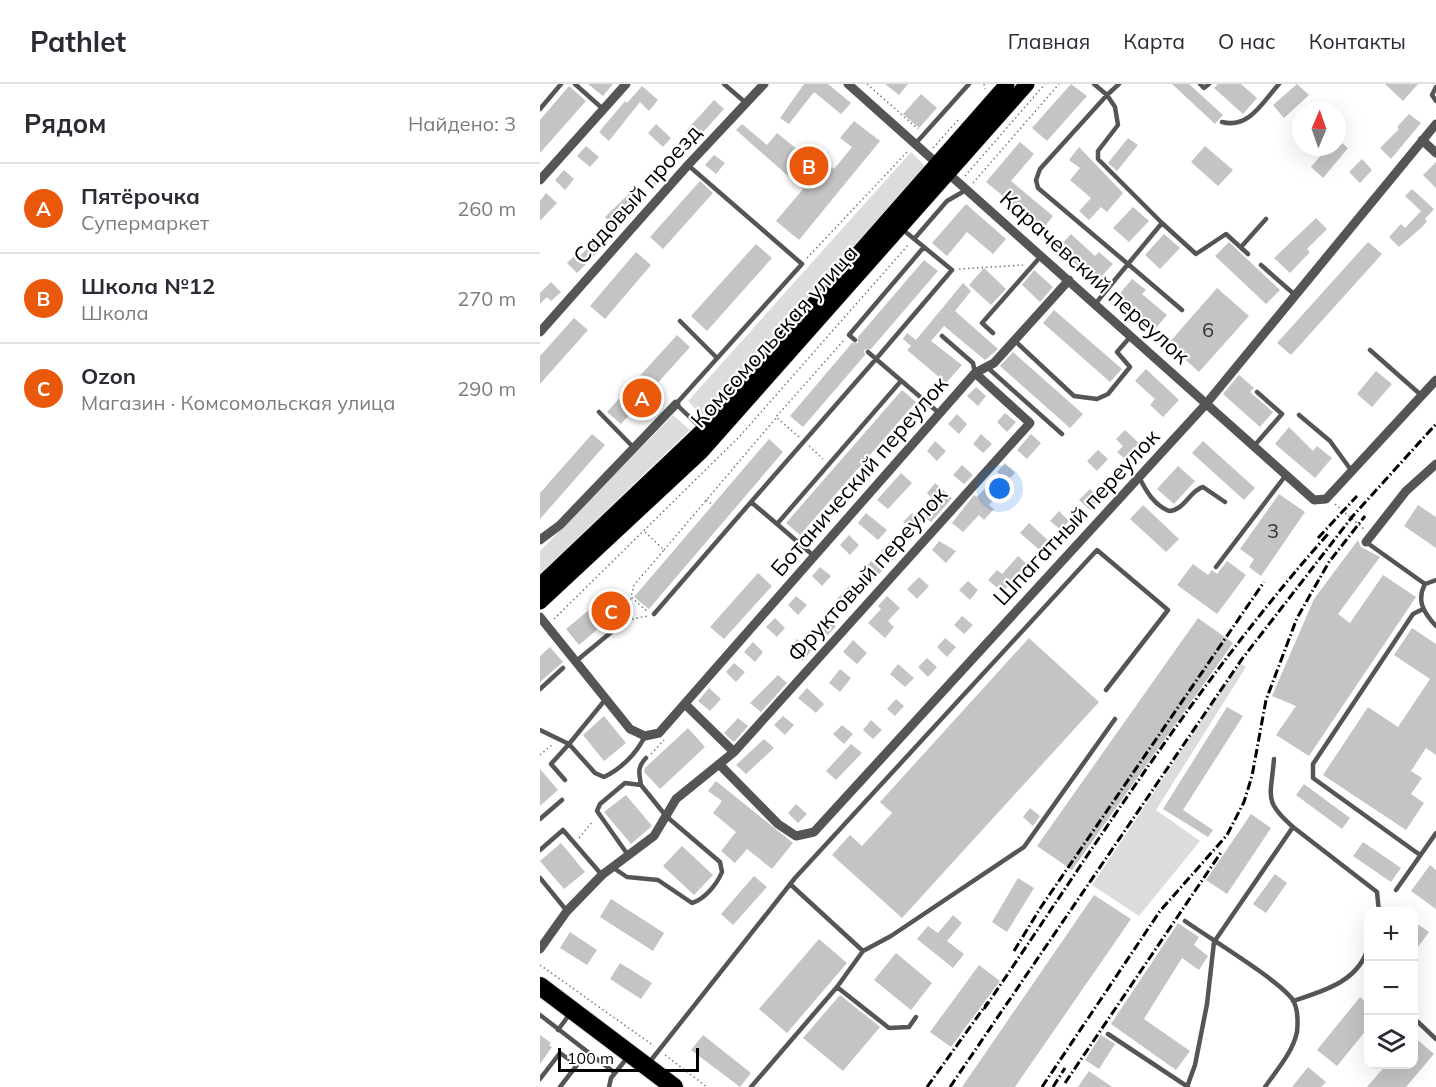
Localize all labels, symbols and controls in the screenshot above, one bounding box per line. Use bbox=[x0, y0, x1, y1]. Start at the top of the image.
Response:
text: Pathlet bbox=[30, 24, 126, 59]
text: Главная bbox=[1008, 28, 1090, 54]
text: Карта bbox=[1123, 28, 1185, 54]
text: О нас bbox=[1218, 28, 1276, 54]
text: Контакты bbox=[1309, 28, 1406, 54]
north arrow bbox=[1292, 102, 1346, 156]
text: Рядом bbox=[24, 107, 107, 140]
text: Найдено: 3 bbox=[408, 111, 516, 136]
street label: Садовый проезд bbox=[567, 118, 707, 270]
pin: B bbox=[790, 144, 828, 188]
text: Пятёрочка bbox=[81, 182, 200, 210]
street label: Карачевский переулок bbox=[994, 184, 1196, 370]
text: A bbox=[36, 196, 51, 221]
text: 260 m bbox=[457, 196, 516, 221]
text: Супермаркет bbox=[81, 210, 209, 235]
street label: Комсомольская улица bbox=[684, 239, 864, 433]
text: Школа №12 bbox=[81, 272, 215, 300]
text: B bbox=[37, 286, 50, 311]
text: 270 m bbox=[457, 286, 516, 311]
text: Школа bbox=[81, 300, 149, 325]
house number: 6 bbox=[1202, 317, 1214, 342]
text: Ozon bbox=[81, 362, 136, 390]
street label: Ботанический переулок bbox=[764, 370, 954, 582]
text: C bbox=[37, 376, 50, 401]
text: 290 m bbox=[457, 376, 516, 401]
pin: A bbox=[622, 376, 662, 420]
text: Магазин · Комсомольская улица bbox=[81, 390, 396, 415]
street label: Шпагатный переулок bbox=[987, 423, 1165, 611]
your location bbox=[985, 474, 1014, 503]
street label: Фруктовый переулок bbox=[781, 481, 953, 667]
house number: 3 bbox=[1267, 518, 1279, 543]
pin: C bbox=[592, 588, 630, 634]
map controls bbox=[1364, 907, 1418, 1069]
button: + bbox=[1364, 907, 1418, 961]
button: − bbox=[1364, 961, 1418, 1015]
button: layers bbox=[1364, 1015, 1418, 1069]
scale bar bbox=[558, 1045, 699, 1072]
text: 100 m bbox=[567, 1048, 614, 1068]

